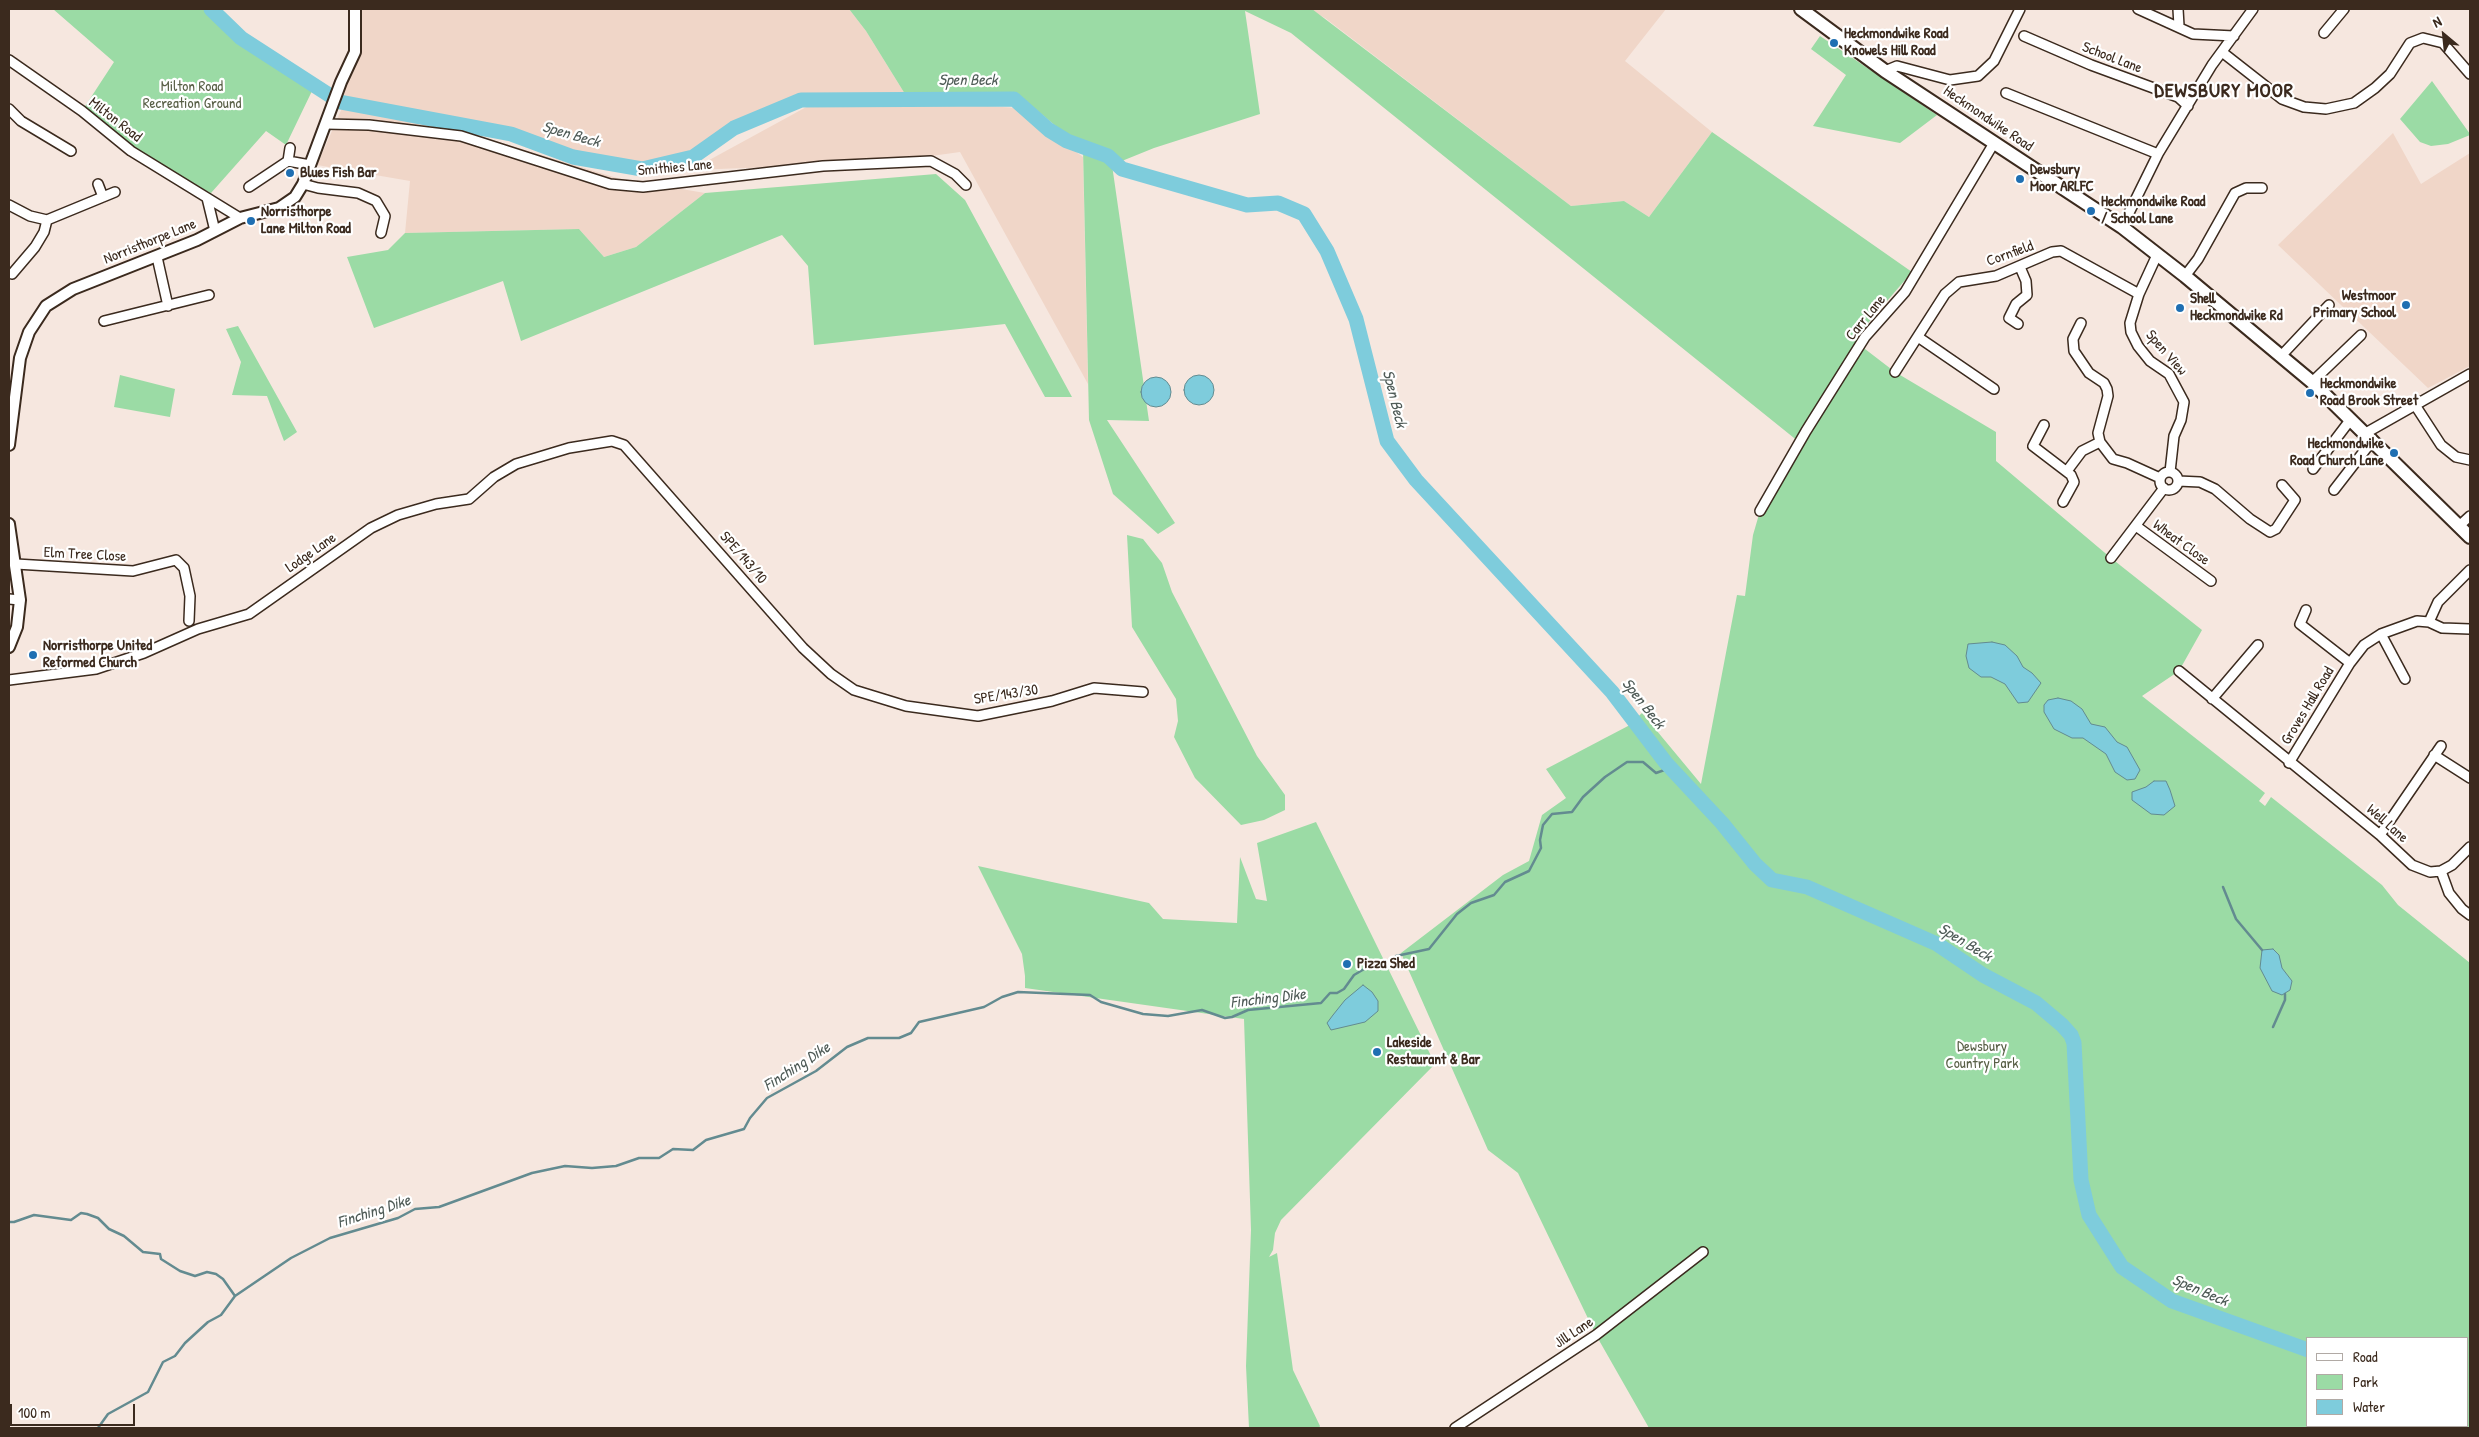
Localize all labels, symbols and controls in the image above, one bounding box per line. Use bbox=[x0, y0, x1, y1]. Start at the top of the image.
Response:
north arrow bbox=[2419, 10, 2469, 60]
text: N bbox=[2429, 11, 2444, 31]
place label: Heckmondwike Road Knowels Hill Road bbox=[1844, 25, 1948, 60]
marker: Heckmondwike Road Knowels Hill Road bbox=[1828, 37, 1840, 49]
street label: School Lane bbox=[2079, 38, 2145, 78]
water label: Spen Beck bbox=[939, 71, 997, 91]
park label: Milton Road Recreation Ground bbox=[143, 78, 241, 113]
district label: DEWSBURY MOOR bbox=[2153, 80, 2295, 104]
street label: Heckmondwike Road bbox=[1940, 82, 2036, 156]
street label: Milton Road bbox=[85, 94, 145, 146]
water label: Spen Beck bbox=[540, 118, 602, 152]
street label: Smithies Lane bbox=[637, 156, 713, 180]
place label: Dewsbury Moor ARLFC bbox=[2030, 161, 2094, 196]
place label: Blues Fish Bar bbox=[300, 164, 377, 182]
marker: Blues Fish Bar bbox=[284, 167, 296, 179]
marker: Dewsbury Moor ARLFC bbox=[2014, 173, 2026, 185]
place label: Heckmondwike Road / School Lane bbox=[2101, 193, 2205, 228]
place label: Norristhorpe Lane Milton Road bbox=[261, 203, 351, 238]
marker: Heckmondwike Road / School Lane bbox=[2085, 205, 2097, 217]
street label: Norristhorpe Lane bbox=[101, 215, 199, 269]
marker: Norristhorpe Lane Milton Road bbox=[245, 215, 257, 227]
street label: Cornfield bbox=[1984, 237, 2036, 271]
place label: Westmoor Primary School bbox=[2313, 287, 2396, 322]
place label: Shell Heckmondwike Rd bbox=[2190, 290, 2283, 325]
street label: Carr Lane bbox=[1842, 292, 1890, 344]
marker: Westmoor Primary School bbox=[2400, 299, 2412, 311]
marker: Shell Heckmondwike Rd bbox=[2174, 302, 2186, 314]
street label: Spen View bbox=[2141, 327, 2191, 379]
water label: Spen Beck bbox=[1378, 368, 1410, 430]
place label: Heckmondwike Road Brook Street bbox=[2320, 375, 2418, 410]
marker: Heckmondwike Road Brook Street bbox=[2304, 387, 2316, 399]
place label: Heckmondwike Road Church Lane bbox=[2290, 435, 2384, 470]
marker: Heckmondwike Road Church Lane bbox=[2388, 447, 2400, 459]
street label: Wheat Close bbox=[2149, 516, 2213, 570]
street label: SPE/143/10 bbox=[715, 528, 771, 588]
street label: Lodge Lane bbox=[282, 529, 340, 577]
street label: Elm Tree Close bbox=[43, 544, 127, 566]
place label: Norristhorpe United Reformed Church bbox=[43, 637, 152, 672]
marker: Norristhorpe United Reformed Church bbox=[27, 649, 39, 661]
street label: Groves Hall Road bbox=[2278, 664, 2338, 748]
water label: Spen Beck bbox=[1617, 675, 1669, 733]
street label: SPE/143/30 bbox=[973, 681, 1039, 709]
street label: Well Lane bbox=[2362, 801, 2412, 847]
water label: Spen Beck bbox=[1935, 920, 1995, 966]
place label: Pizza Shed bbox=[1357, 955, 1415, 973]
marker: Pizza Shed bbox=[1341, 958, 1353, 970]
water label: Finching Dike bbox=[1229, 985, 1307, 1013]
place label: Lakeside Restaurant & Bar bbox=[1387, 1034, 1480, 1069]
water label: Finching Dike bbox=[760, 1038, 834, 1096]
park label: Dewsbury Country Park bbox=[1946, 1038, 2018, 1073]
marker: Lakeside Restaurant & Bar bbox=[1371, 1046, 1383, 1058]
water label: Finching Dike bbox=[335, 1191, 413, 1233]
water label: Spen Beck bbox=[2169, 1271, 2231, 1311]
street label: Jill Lane bbox=[1551, 1314, 1597, 1352]
legend bbox=[2306, 1337, 2469, 1427]
text: Road bbox=[2353, 1346, 2378, 1367]
text: Park bbox=[2353, 1371, 2378, 1392]
scale bar bbox=[12, 1394, 138, 1426]
text: Water bbox=[2353, 1396, 2385, 1417]
text: 100 m bbox=[18, 1402, 51, 1423]

